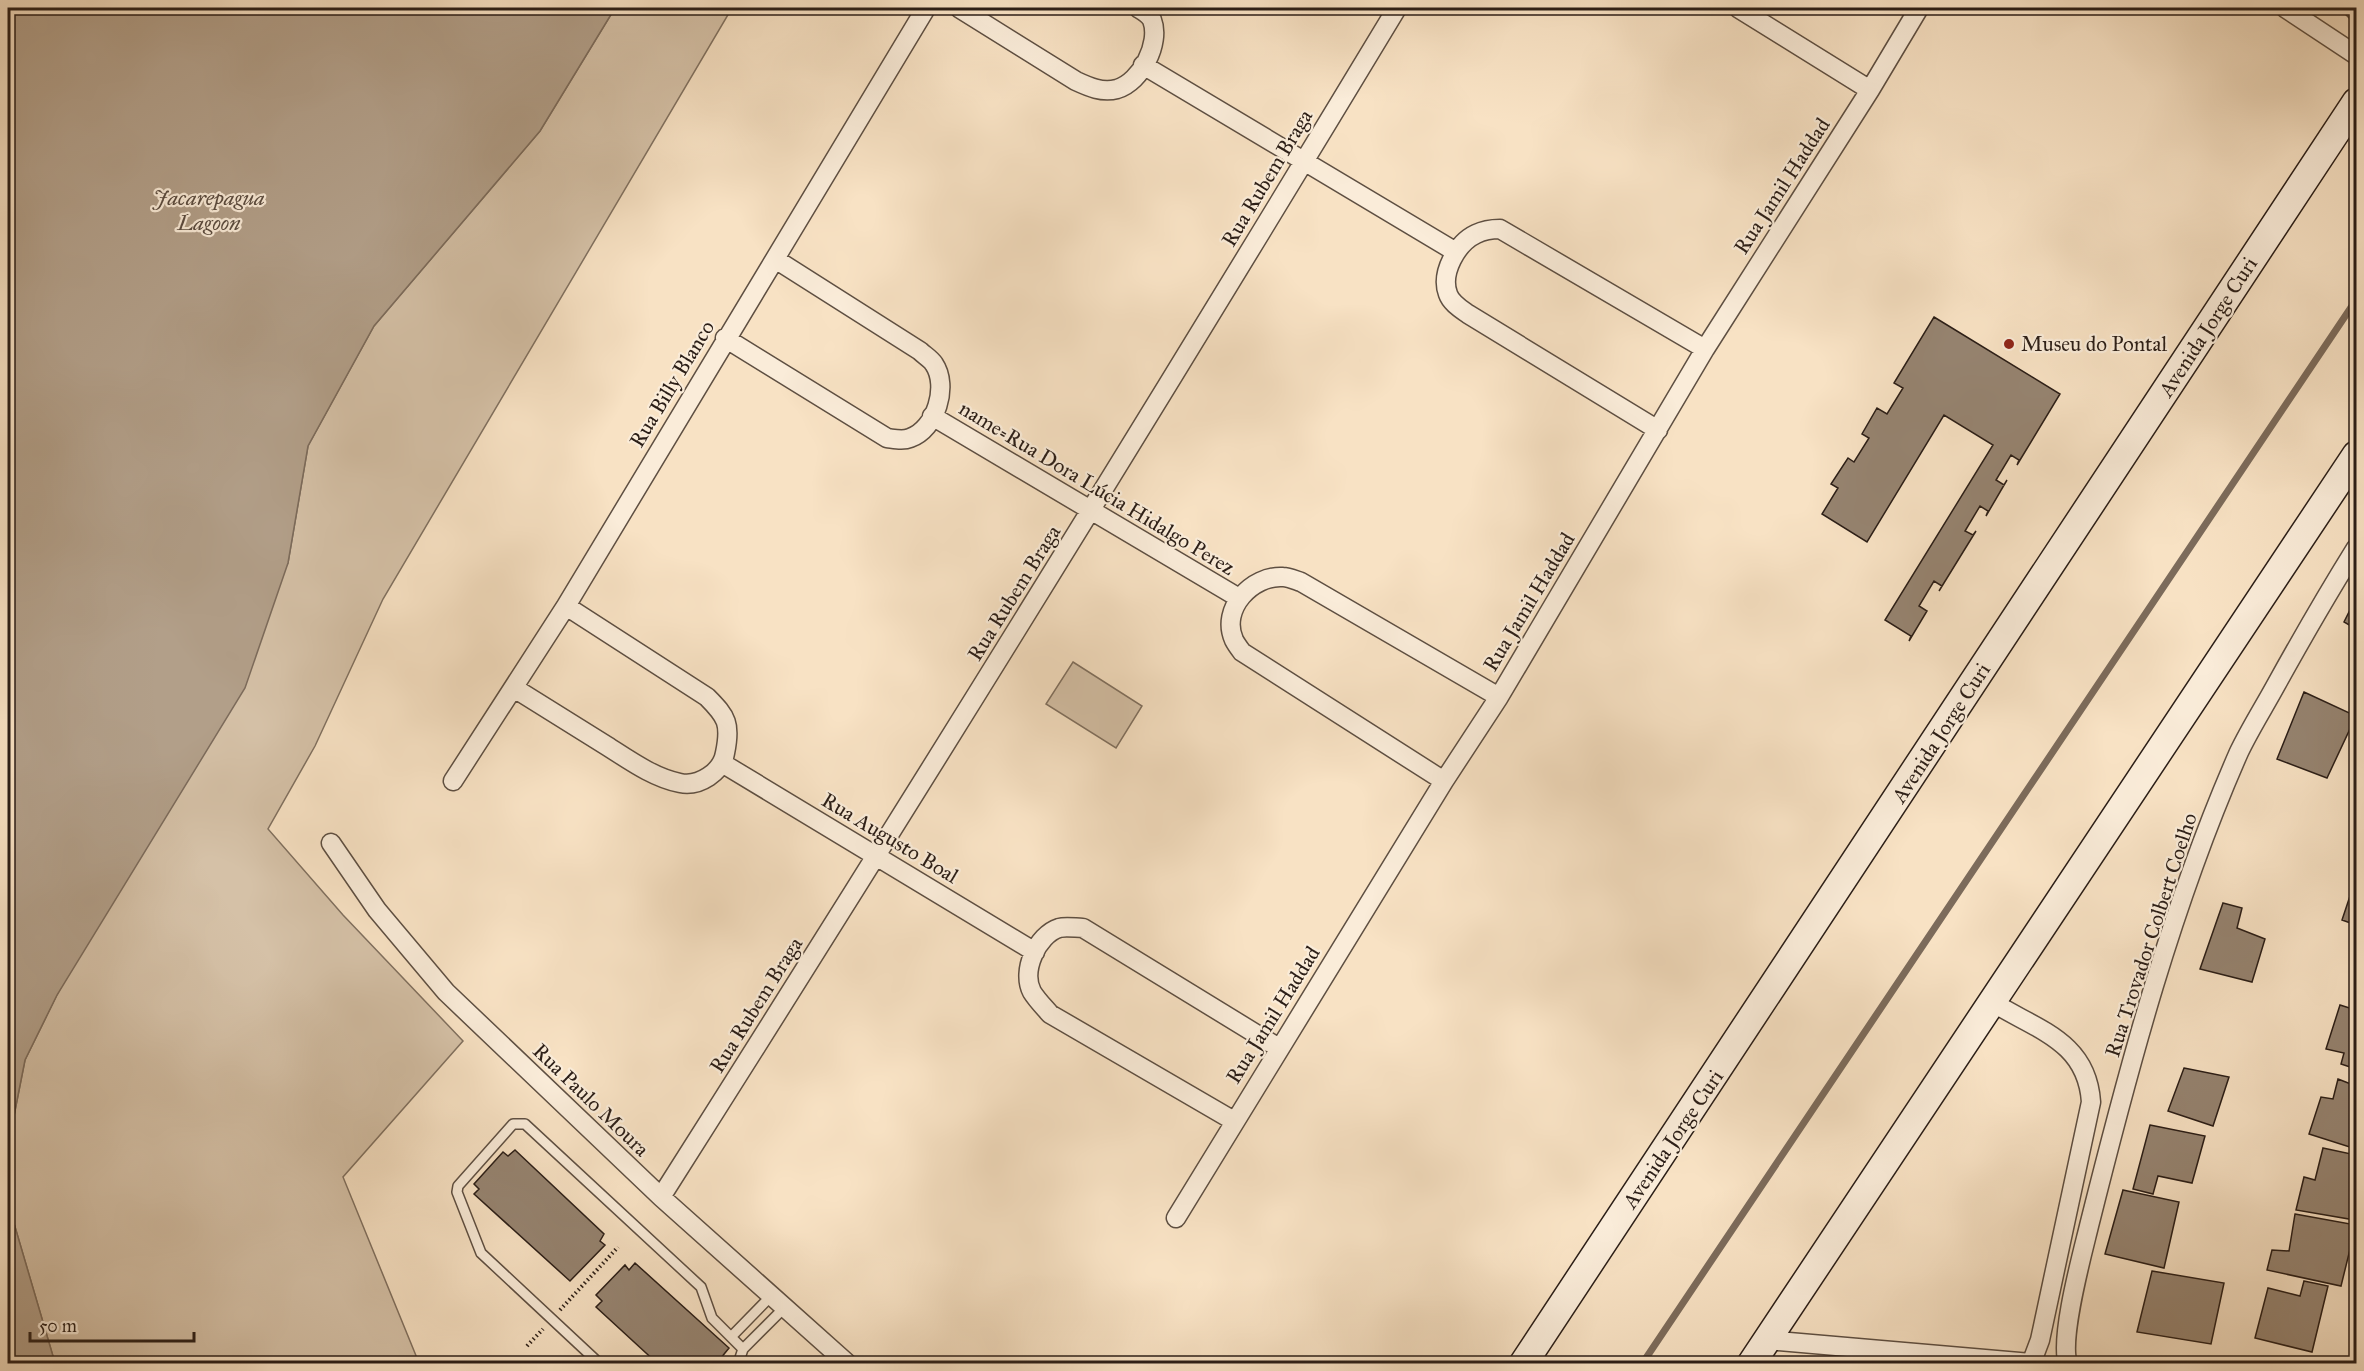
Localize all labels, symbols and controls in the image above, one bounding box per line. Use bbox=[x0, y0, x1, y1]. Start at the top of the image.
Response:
street label: Rua Rubem Braga bbox=[1216, 105, 1318, 251]
street label: Rua Jamil Haddad bbox=[1728, 113, 1836, 259]
water label: Jacarepagua Lagoon bbox=[151, 184, 265, 236]
street label: Avenida Jorge Curi bbox=[2153, 252, 2263, 403]
street label: Rua Billy Blanco bbox=[624, 316, 720, 452]
place label: Museu do Pontal bbox=[2021, 331, 2167, 357]
marker: Museu do Pontal bbox=[2002, 337, 2016, 351]
street label: name=Rua Dora Lúcia Hidalgo Perez bbox=[954, 395, 1240, 581]
street label: Rua Rubem Braga bbox=[962, 520, 1066, 666]
street label: Rua Jamil Haddad bbox=[1477, 528, 1581, 676]
street label: Avenida Jorge Curi bbox=[1886, 658, 1996, 809]
street label: Rua Augusto Boal bbox=[817, 787, 963, 889]
street label: Rua Trovador Colbert Coelho bbox=[2099, 809, 2203, 1060]
street label: Rua Rubem Braga bbox=[704, 932, 808, 1078]
street label: Rua Jamil Haddad bbox=[1220, 941, 1326, 1089]
street label: Rua Paulo Moura bbox=[527, 1038, 655, 1162]
street label: Avenida Jorge Curi bbox=[1616, 1065, 1729, 1214]
scale bar bbox=[30, 1305, 194, 1343]
text: 50 m bbox=[39, 1315, 77, 1337]

